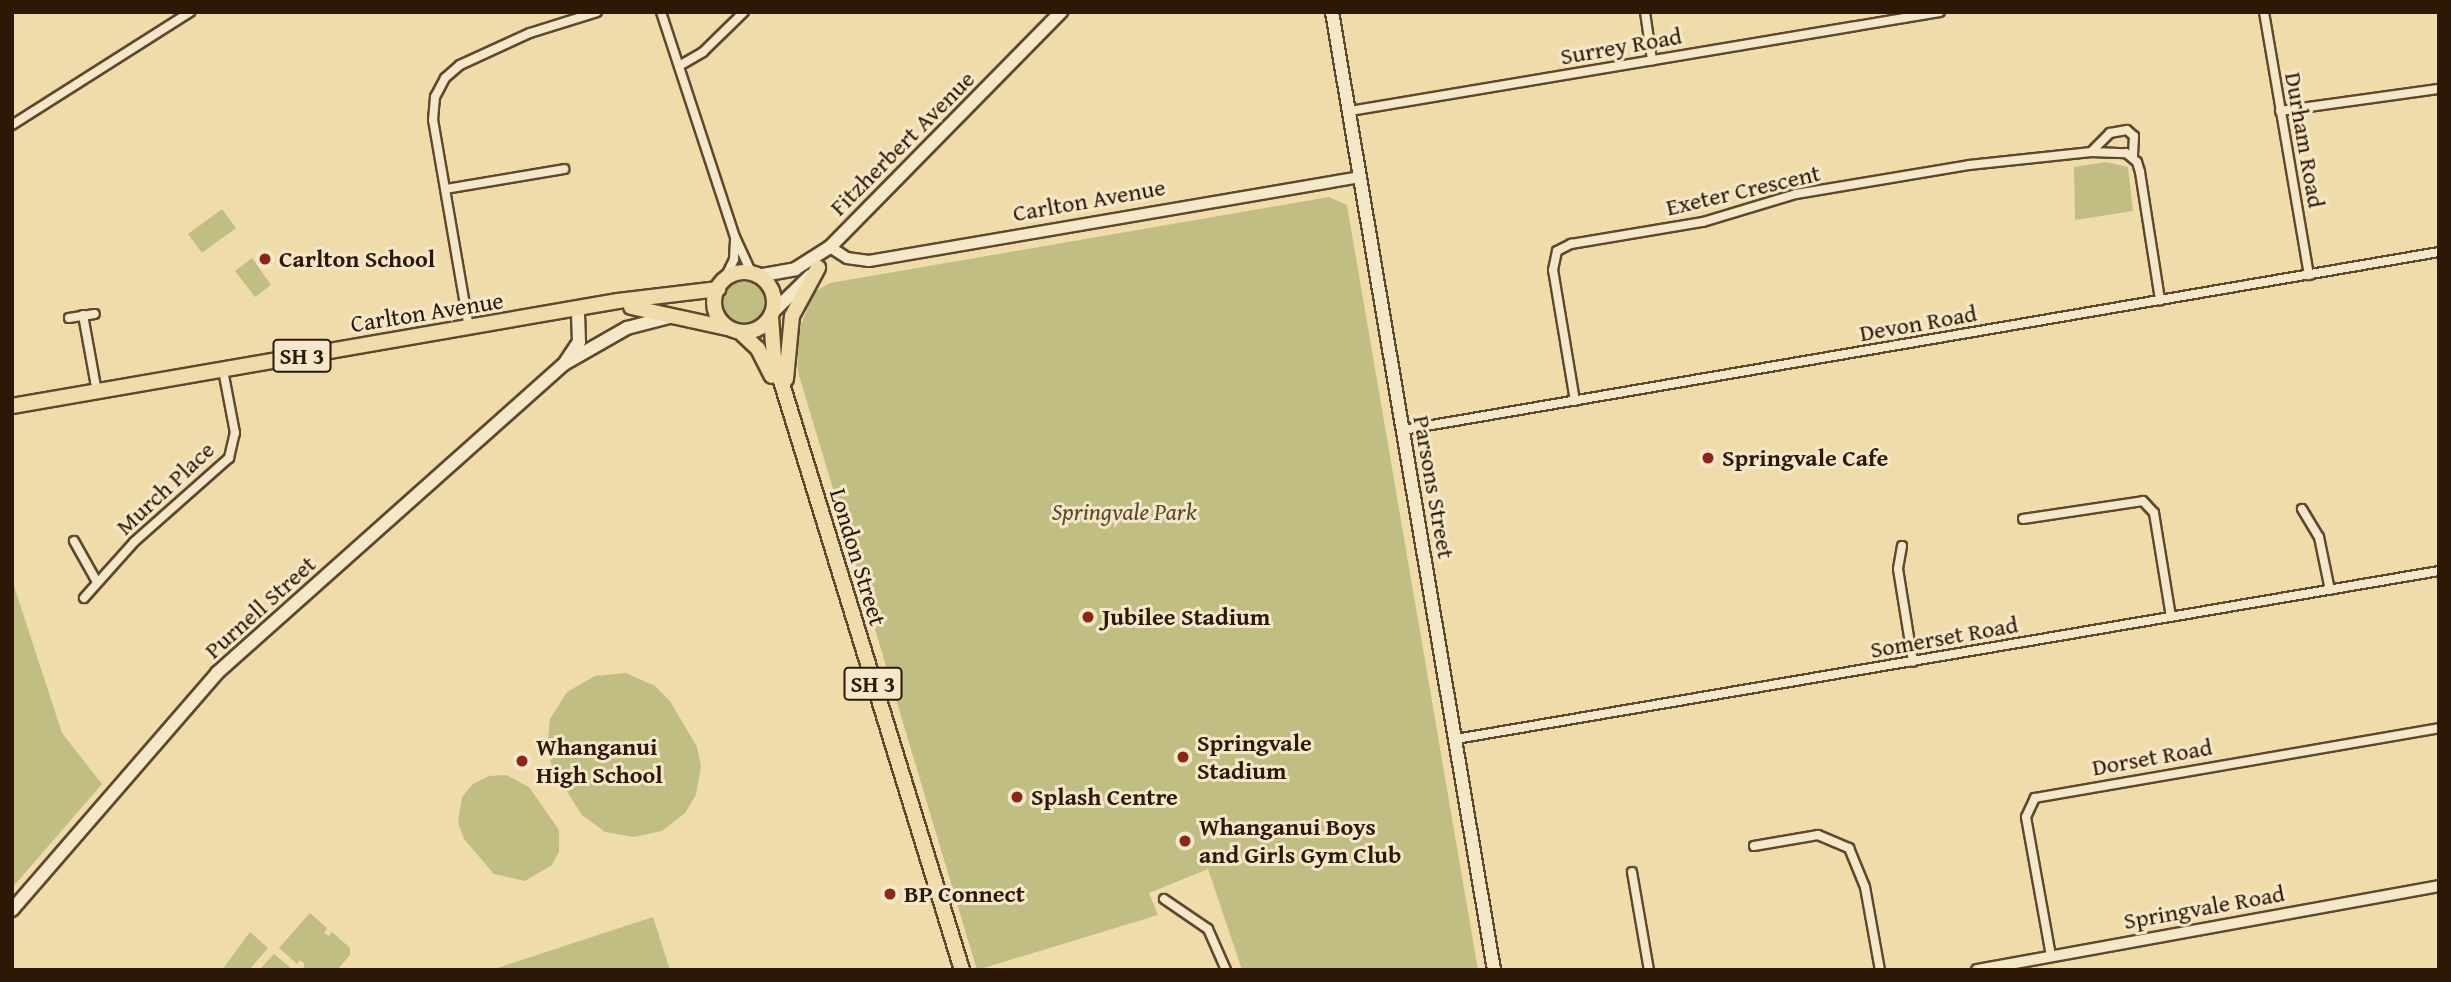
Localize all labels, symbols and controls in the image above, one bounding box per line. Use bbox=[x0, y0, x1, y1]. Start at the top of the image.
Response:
street label: Surrey Road bbox=[1558, 21, 1684, 71]
street label: Fitzherbert Avenue bbox=[824, 65, 980, 221]
street label: Durham Road bbox=[2279, 70, 2331, 210]
street label: Exeter Crescent bbox=[1663, 158, 1823, 222]
street label: Carlton Avenue bbox=[1011, 172, 1167, 228]
place label: Carlton School bbox=[279, 245, 435, 273]
marker: Carlton School bbox=[257, 251, 273, 267]
street label: Carlton Avenue bbox=[349, 286, 505, 338]
street label: Devon Road bbox=[1857, 299, 1979, 347]
road number: SH 3 bbox=[272, 336, 332, 376]
street label: Parsons Street bbox=[1407, 413, 1461, 561]
street label: Murch Place bbox=[110, 435, 220, 541]
place label: Springvale Cafe bbox=[1722, 444, 1888, 472]
marker: Springvale Cafe bbox=[1700, 450, 1716, 466]
street label: London Street bbox=[823, 485, 893, 629]
park label: Springvale Park bbox=[1051, 498, 1197, 526]
street label: Purnell Street bbox=[198, 549, 322, 665]
place label: Jubilee Stadium bbox=[1102, 603, 1270, 631]
marker: Jubilee Stadium bbox=[1080, 609, 1096, 625]
street label: Somerset Road bbox=[1868, 610, 2020, 664]
road number: SH 3 bbox=[843, 664, 903, 704]
place label: Springvale Stadium bbox=[1197, 729, 1312, 785]
street label: Dorset Road bbox=[2090, 732, 2214, 782]
place label: Whanganui High School bbox=[536, 733, 663, 789]
marker: Springvale Stadium bbox=[1175, 749, 1191, 765]
marker: Whanganui High School bbox=[514, 753, 530, 769]
place label: Splash Centre bbox=[1031, 783, 1178, 811]
marker: Splash Centre bbox=[1009, 789, 1025, 805]
place label: Whanganui Boys and Girls Gym Club bbox=[1199, 813, 1401, 869]
marker: Whanganui Boys and Girls Gym Club bbox=[1177, 833, 1193, 849]
street label: Springvale Road bbox=[2121, 879, 2287, 935]
place label: BP Connect bbox=[904, 880, 1025, 908]
marker: BP Connect bbox=[882, 886, 898, 902]

